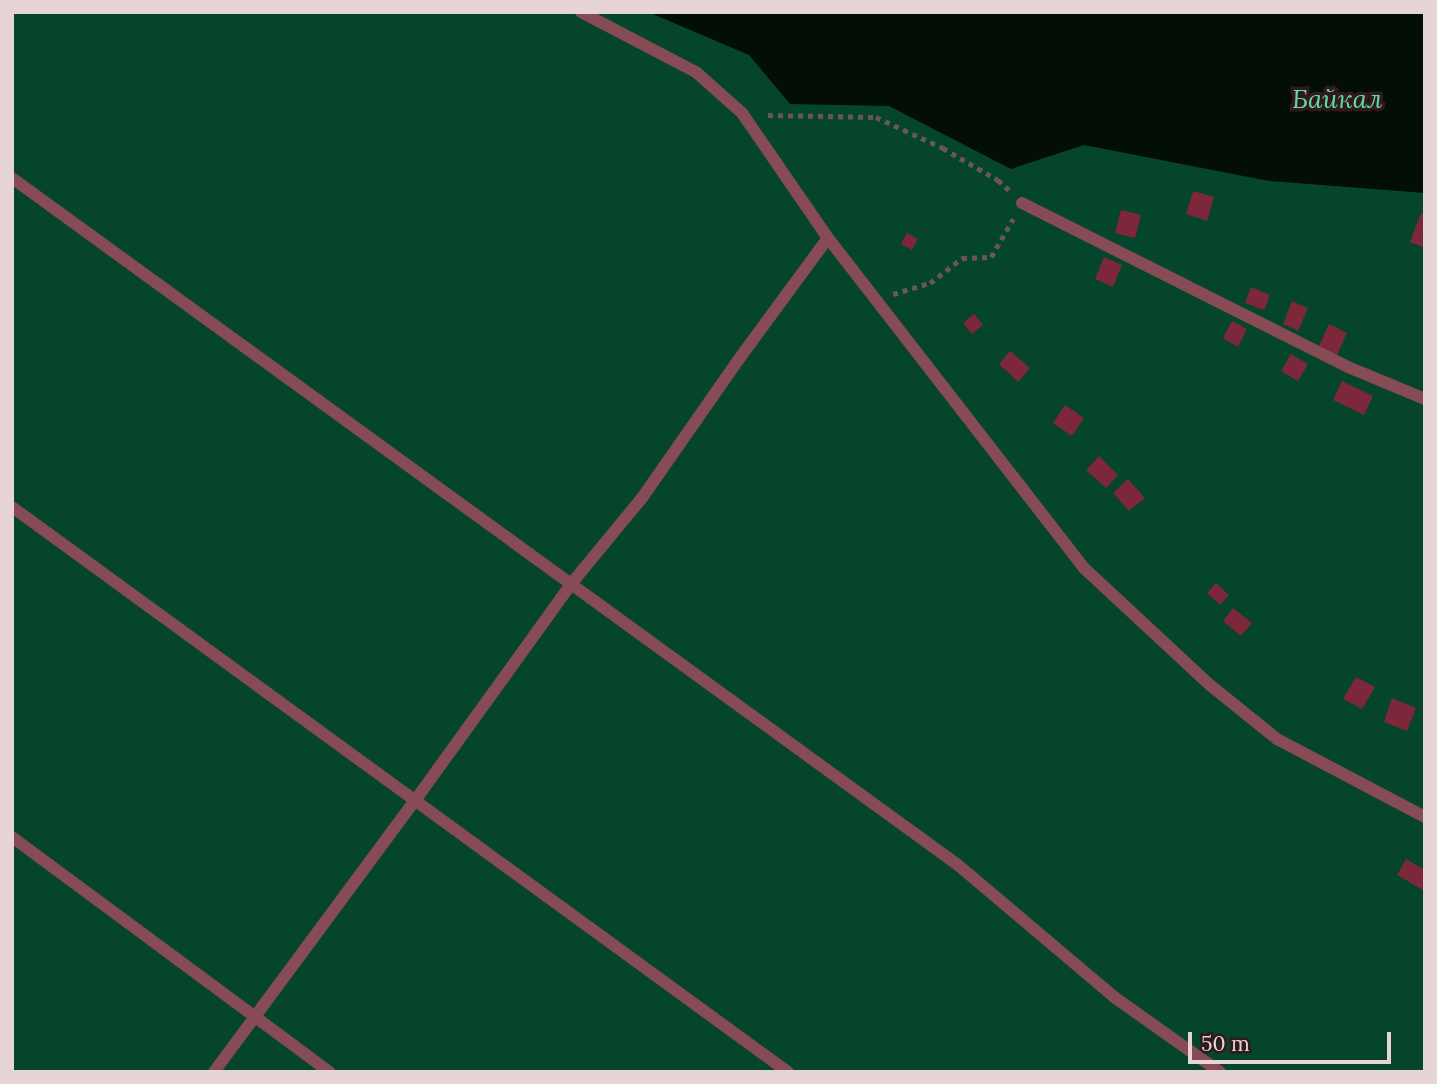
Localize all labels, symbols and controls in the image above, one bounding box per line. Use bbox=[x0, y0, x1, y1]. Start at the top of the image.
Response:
water label: Байкал bbox=[1292, 83, 1382, 115]
scale bar bbox=[1192, 1018, 1395, 1062]
text: 50 m bbox=[1201, 1030, 1250, 1057]

